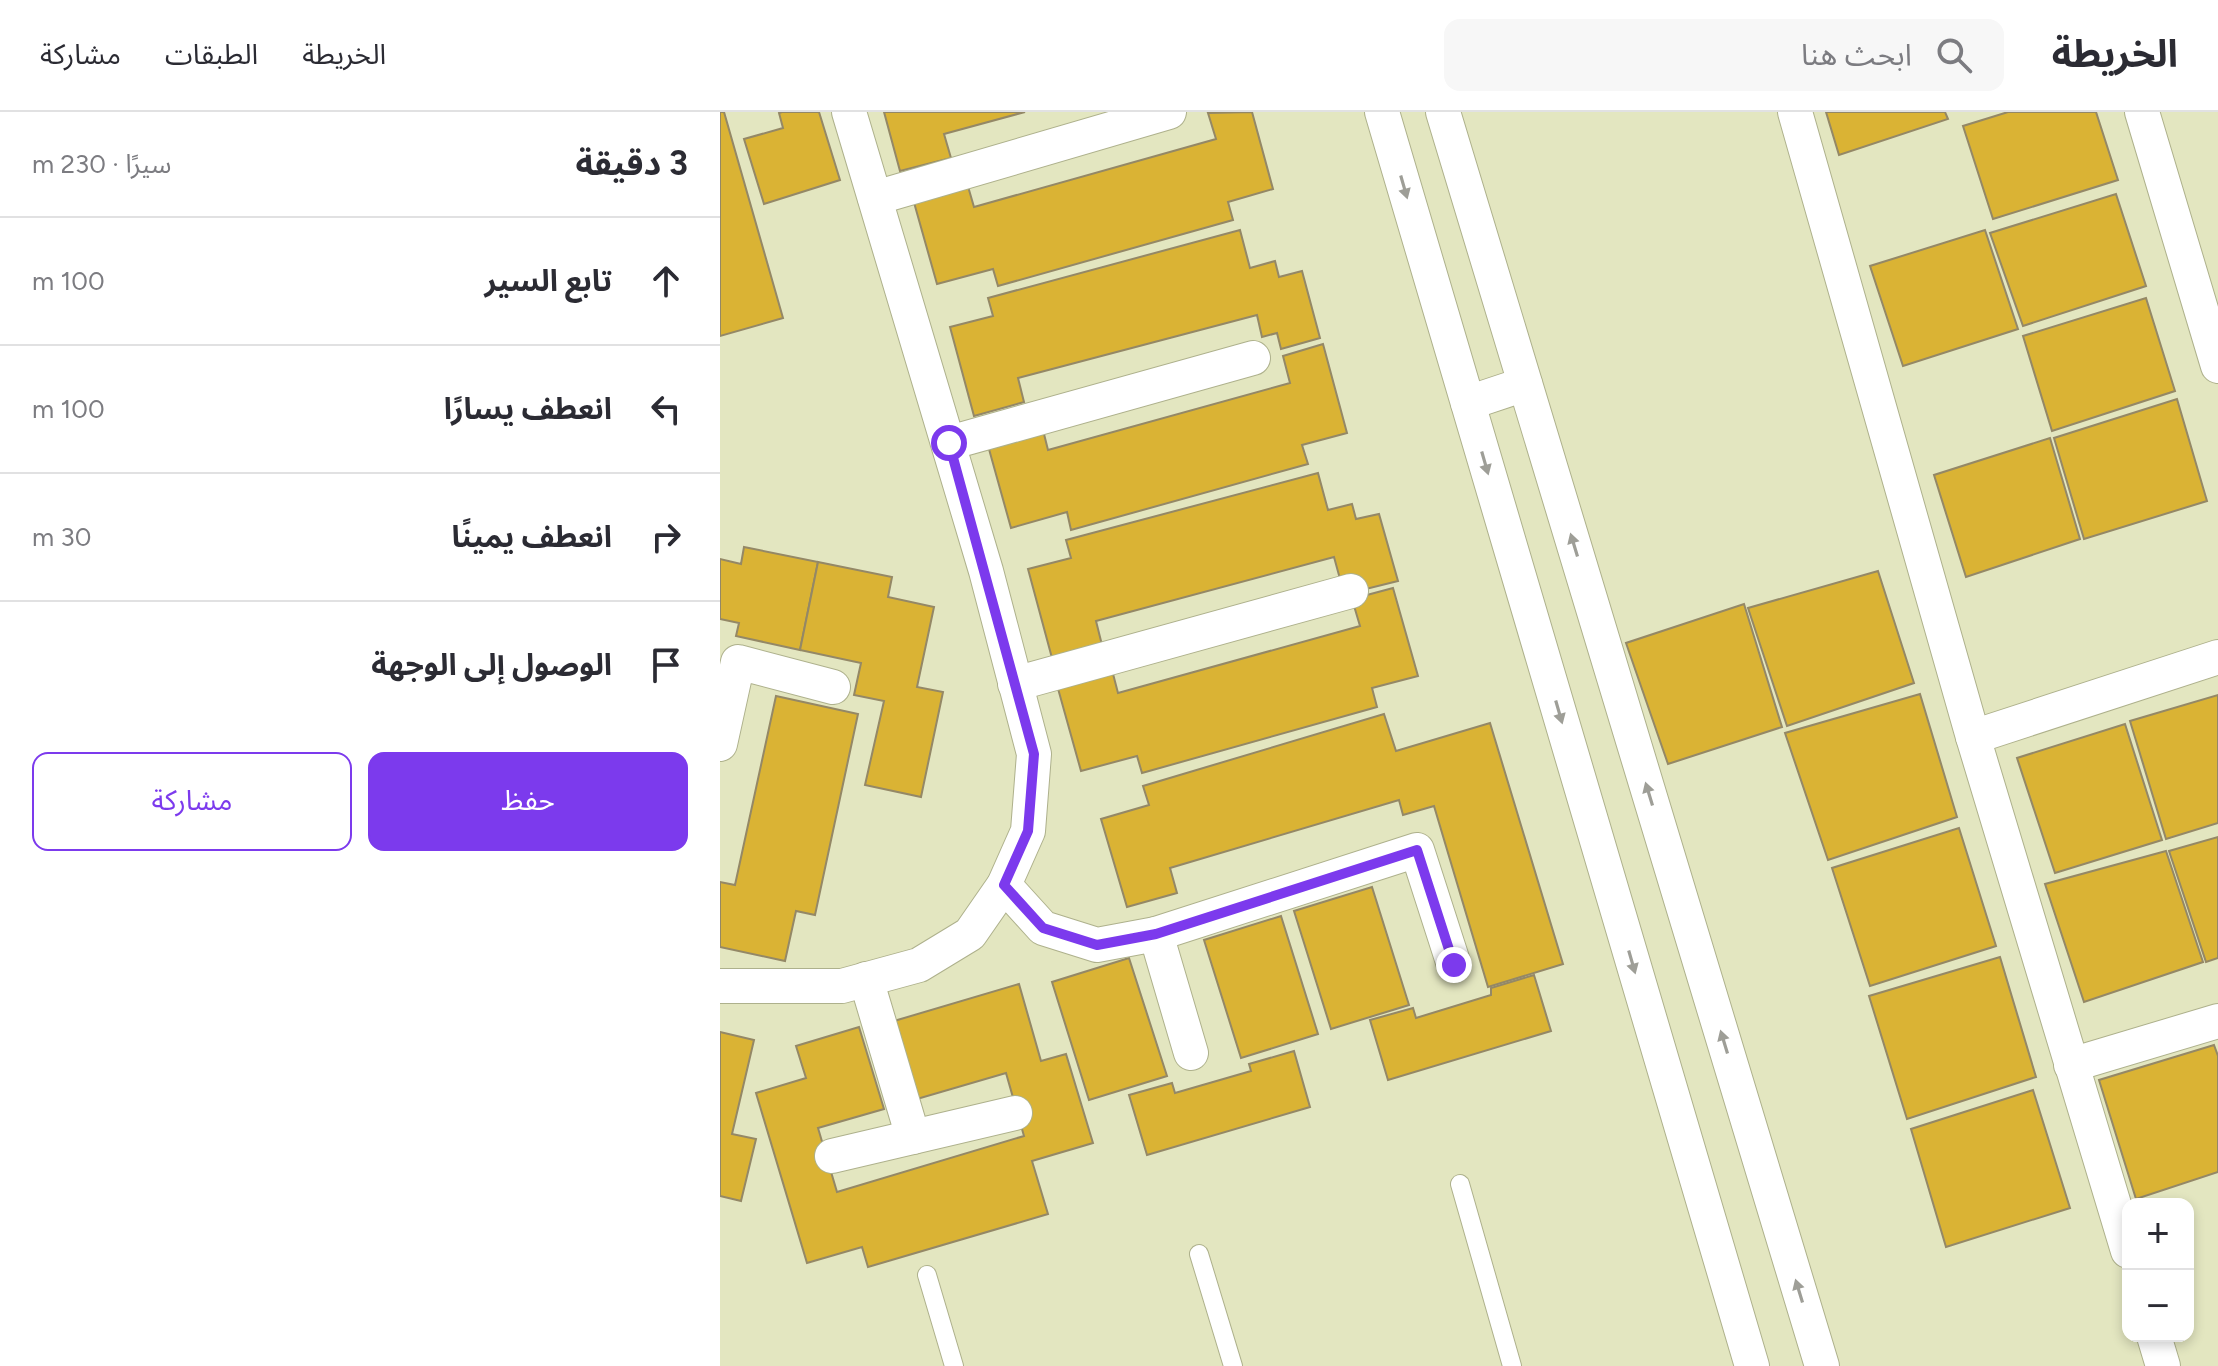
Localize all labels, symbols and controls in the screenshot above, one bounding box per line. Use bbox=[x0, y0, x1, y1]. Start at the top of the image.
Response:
search box bbox=[1444, 19, 2004, 91]
text: الخريطة bbox=[2052, 31, 2178, 77]
icon: search bbox=[1932, 33, 1976, 77]
text: ابحث هنا bbox=[1801, 36, 1912, 73]
text: مشاركة bbox=[40, 37, 121, 71]
text: الطبقات bbox=[165, 37, 258, 71]
text: الخريطة bbox=[302, 37, 386, 71]
text: 3 دقيقة bbox=[575, 143, 688, 184]
text: سيرًا · 230 m bbox=[32, 148, 171, 180]
one-way arrow bbox=[1398, 175, 1411, 199]
icon: ahead bbox=[644, 259, 688, 303]
text: تابع السير bbox=[485, 262, 612, 299]
text: 100 m bbox=[32, 265, 105, 297]
icon: left bbox=[644, 387, 688, 431]
text: انعطف يسارًا bbox=[444, 390, 612, 427]
text: 100 m bbox=[32, 393, 105, 425]
route start bbox=[931, 425, 967, 461]
one-way arrow bbox=[1479, 451, 1492, 475]
icon: right bbox=[644, 515, 688, 559]
text: انعطف يمينًا bbox=[451, 518, 612, 555]
text: 30 m bbox=[32, 521, 91, 553]
one-way arrow bbox=[1567, 532, 1580, 556]
icon: arrive bbox=[644, 643, 688, 687]
text: الوصول إلى الوجهة bbox=[371, 646, 612, 683]
one-way arrow bbox=[1553, 701, 1566, 725]
button: مشاركة bbox=[32, 752, 352, 851]
button: حفظ bbox=[368, 752, 688, 851]
one-way arrow bbox=[1642, 781, 1655, 805]
route end bbox=[1436, 947, 1472, 983]
one-way arrow bbox=[1626, 950, 1639, 974]
one-way arrow bbox=[1717, 1030, 1730, 1054]
map controls bbox=[2122, 1198, 2194, 1342]
button: + bbox=[2122, 1198, 2194, 1270]
button: − bbox=[2122, 1270, 2194, 1342]
one-way arrow bbox=[1792, 1279, 1805, 1303]

